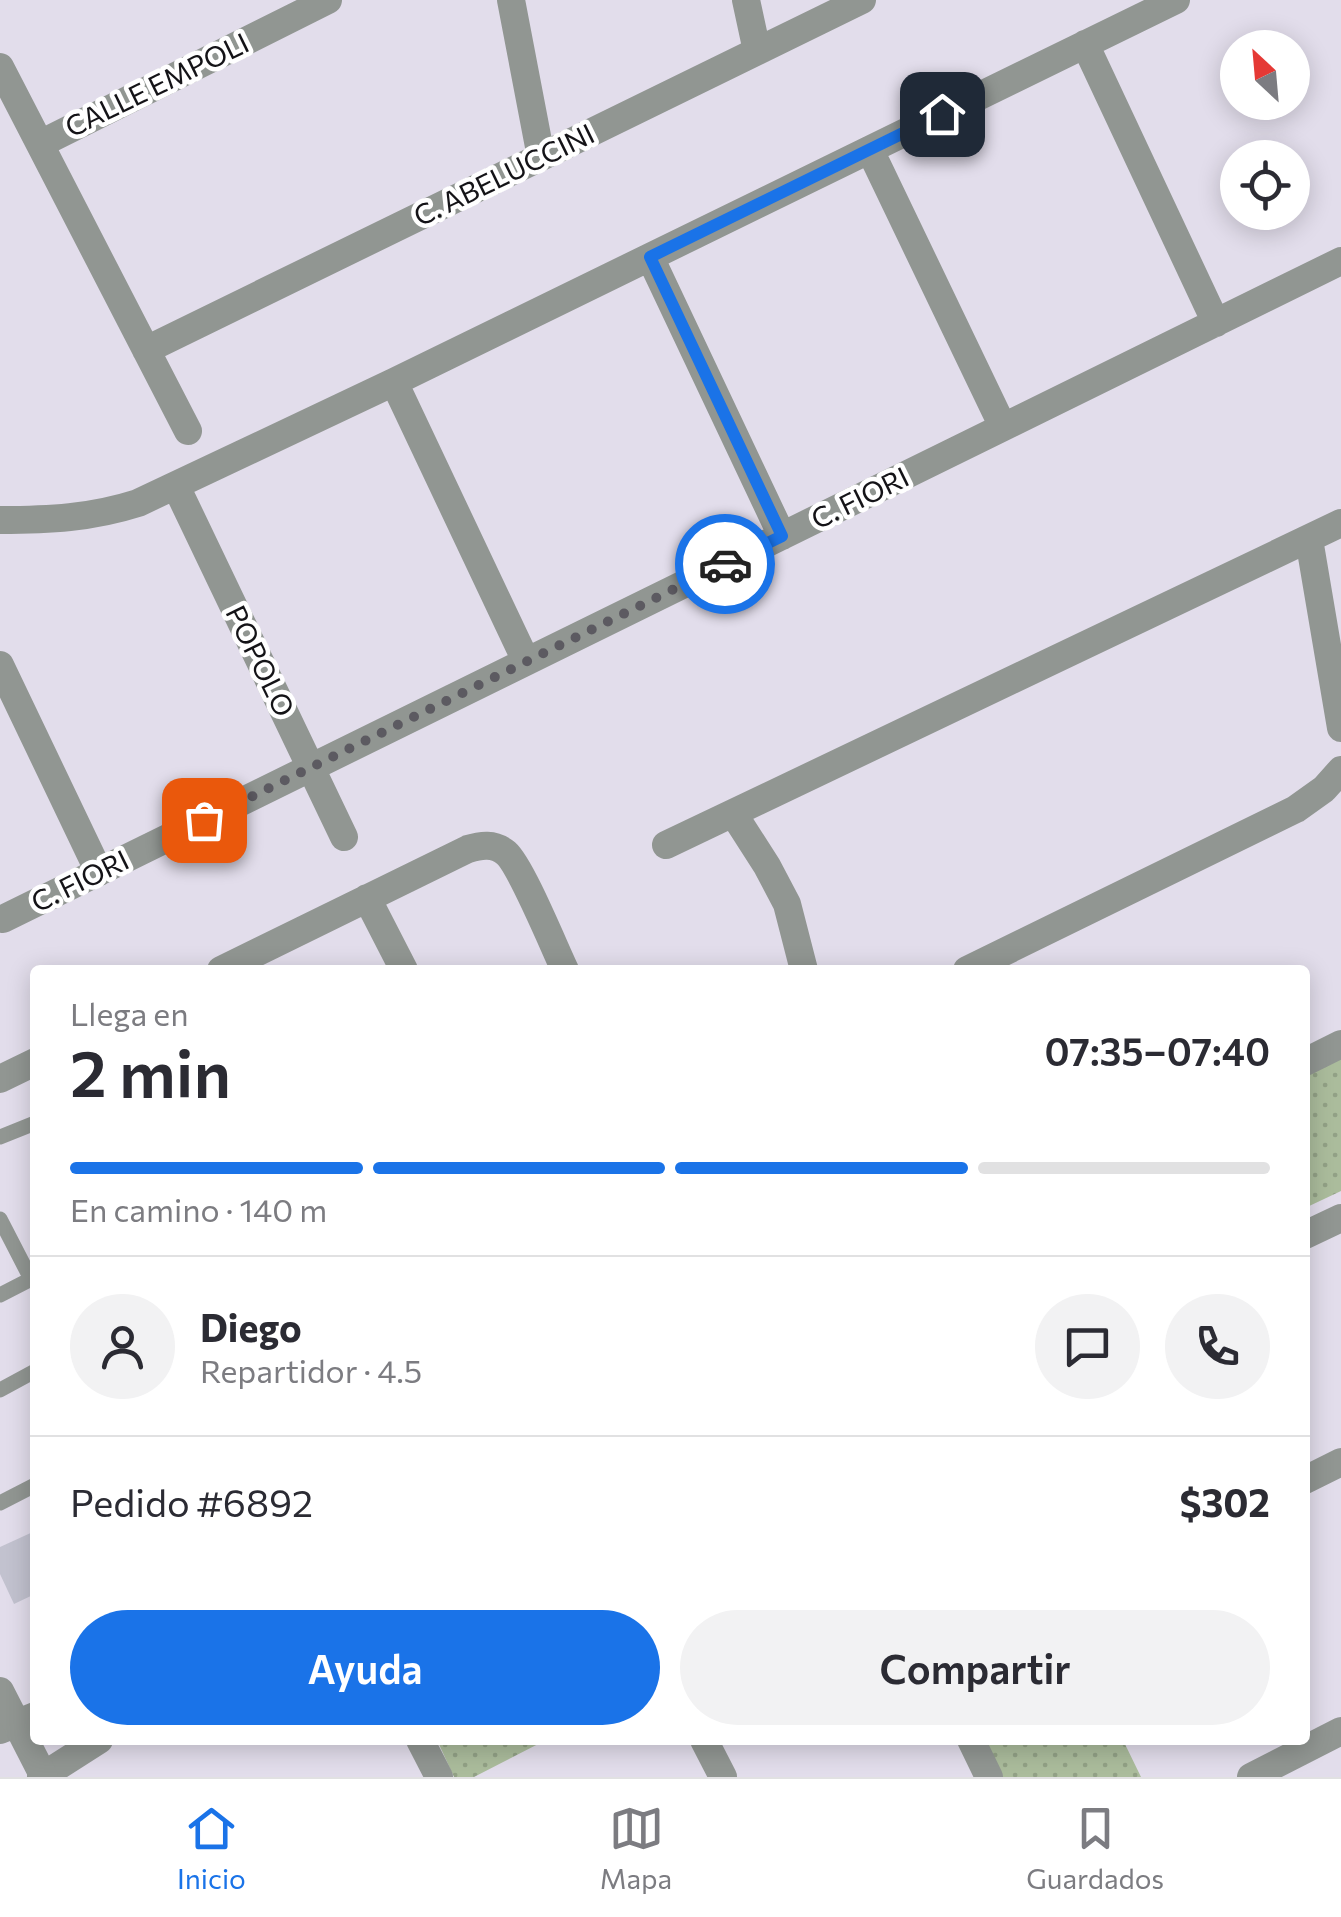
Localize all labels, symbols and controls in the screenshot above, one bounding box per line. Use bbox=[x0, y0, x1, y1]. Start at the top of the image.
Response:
street label: CALLE EMPOLI bbox=[59, 25, 254, 143]
north arrow bbox=[1220, 30, 1310, 120]
map controls bbox=[1220, 30, 1310, 230]
pin bbox=[900, 72, 985, 157]
icon: home bbox=[915, 87, 970, 142]
street label: C. ABELUCCINI bbox=[408, 116, 599, 232]
button: locate bbox=[1220, 140, 1310, 230]
street label: C. FIORI bbox=[805, 459, 914, 535]
courier bbox=[675, 514, 775, 614]
icon: car bbox=[698, 537, 753, 592]
street label: POPOLO bbox=[219, 600, 302, 722]
pin bbox=[162, 778, 247, 863]
icon: bag bbox=[177, 793, 232, 848]
street label: C. FIORI bbox=[25, 842, 134, 918]
text: Llega en bbox=[70, 993, 189, 1033]
text: 07:35–07:40 bbox=[1044, 1027, 1270, 1074]
text: 2 min bbox=[70, 1031, 231, 1110]
text: En camino · 140 m bbox=[70, 1189, 327, 1229]
button: person bbox=[70, 1294, 175, 1399]
button: chat bbox=[1035, 1294, 1140, 1399]
button: phone bbox=[1165, 1294, 1270, 1399]
text: Diego bbox=[200, 1303, 302, 1350]
text: Repartidor · 4.5 bbox=[200, 1350, 422, 1390]
text: Pedido #6892 bbox=[70, 1478, 313, 1525]
text: $302 bbox=[1179, 1478, 1270, 1525]
button: Ayuda bbox=[70, 1610, 660, 1725]
button: Compartir bbox=[680, 1610, 1270, 1725]
tab: Inicio bbox=[177, 1801, 246, 1895]
tab: Mapa bbox=[600, 1801, 672, 1895]
tab: Guardados bbox=[1026, 1801, 1164, 1895]

